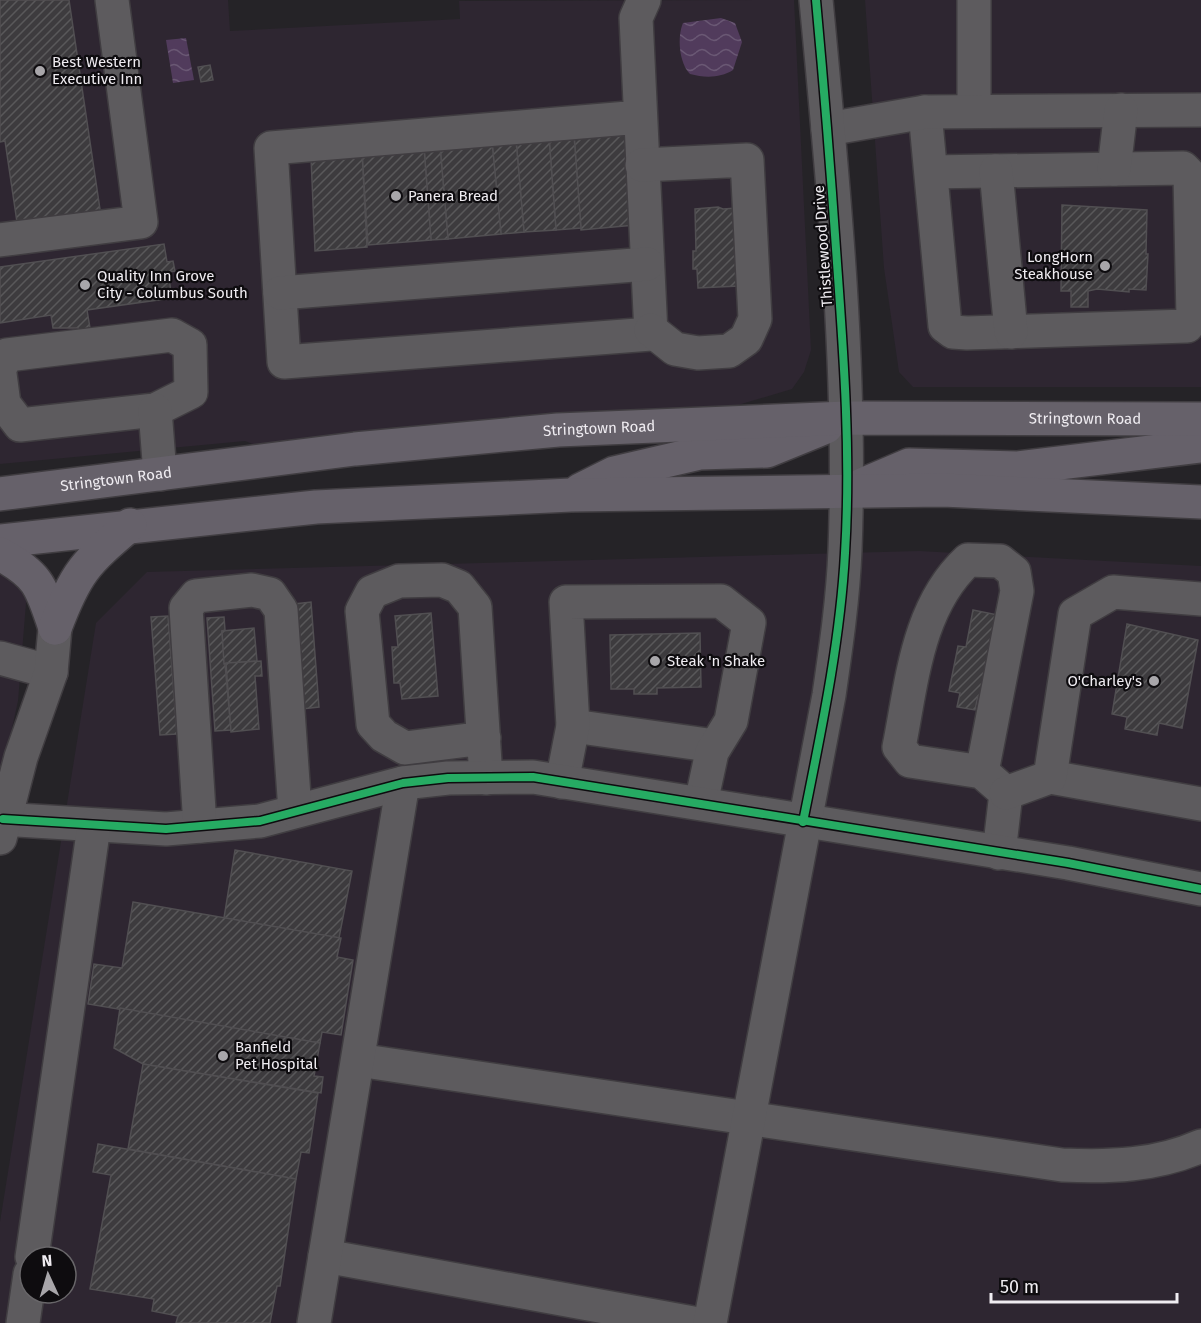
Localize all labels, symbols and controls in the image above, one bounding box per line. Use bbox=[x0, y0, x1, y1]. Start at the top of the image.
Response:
place label: Best Western Executive Inn bbox=[52, 53, 142, 88]
marker: Best Western Executive Inn bbox=[33, 64, 47, 78]
street label: Thistlewood Drive bbox=[810, 185, 836, 307]
place label: Panera Bread bbox=[408, 187, 498, 205]
marker: Panera Bread bbox=[389, 189, 403, 203]
place label: LongHorn Steakhouse bbox=[1014, 248, 1093, 283]
marker: LongHorn Steakhouse bbox=[1098, 259, 1112, 273]
place label: Quality Inn Grove City - Columbus South bbox=[97, 267, 248, 302]
marker: Quality Inn Grove City - Columbus South bbox=[78, 278, 92, 292]
street label: Stringtown Road bbox=[1029, 410, 1141, 428]
street label: Stringtown Road bbox=[542, 417, 656, 440]
street label: Stringtown Road bbox=[59, 463, 173, 495]
place label: Steak 'n Shake bbox=[667, 652, 765, 670]
marker: Steak 'n Shake bbox=[648, 654, 662, 668]
place label: O'Charley's bbox=[1067, 672, 1142, 690]
marker: O'Charley's bbox=[1147, 674, 1161, 688]
place label: Banfield Pet Hospital bbox=[235, 1038, 318, 1073]
marker: Banfield Pet Hospital bbox=[216, 1049, 230, 1063]
north arrow bbox=[18, 1245, 78, 1305]
text: N bbox=[41, 1251, 53, 1270]
scale bar bbox=[991, 1266, 1177, 1304]
text: 50 m bbox=[1000, 1276, 1039, 1298]

